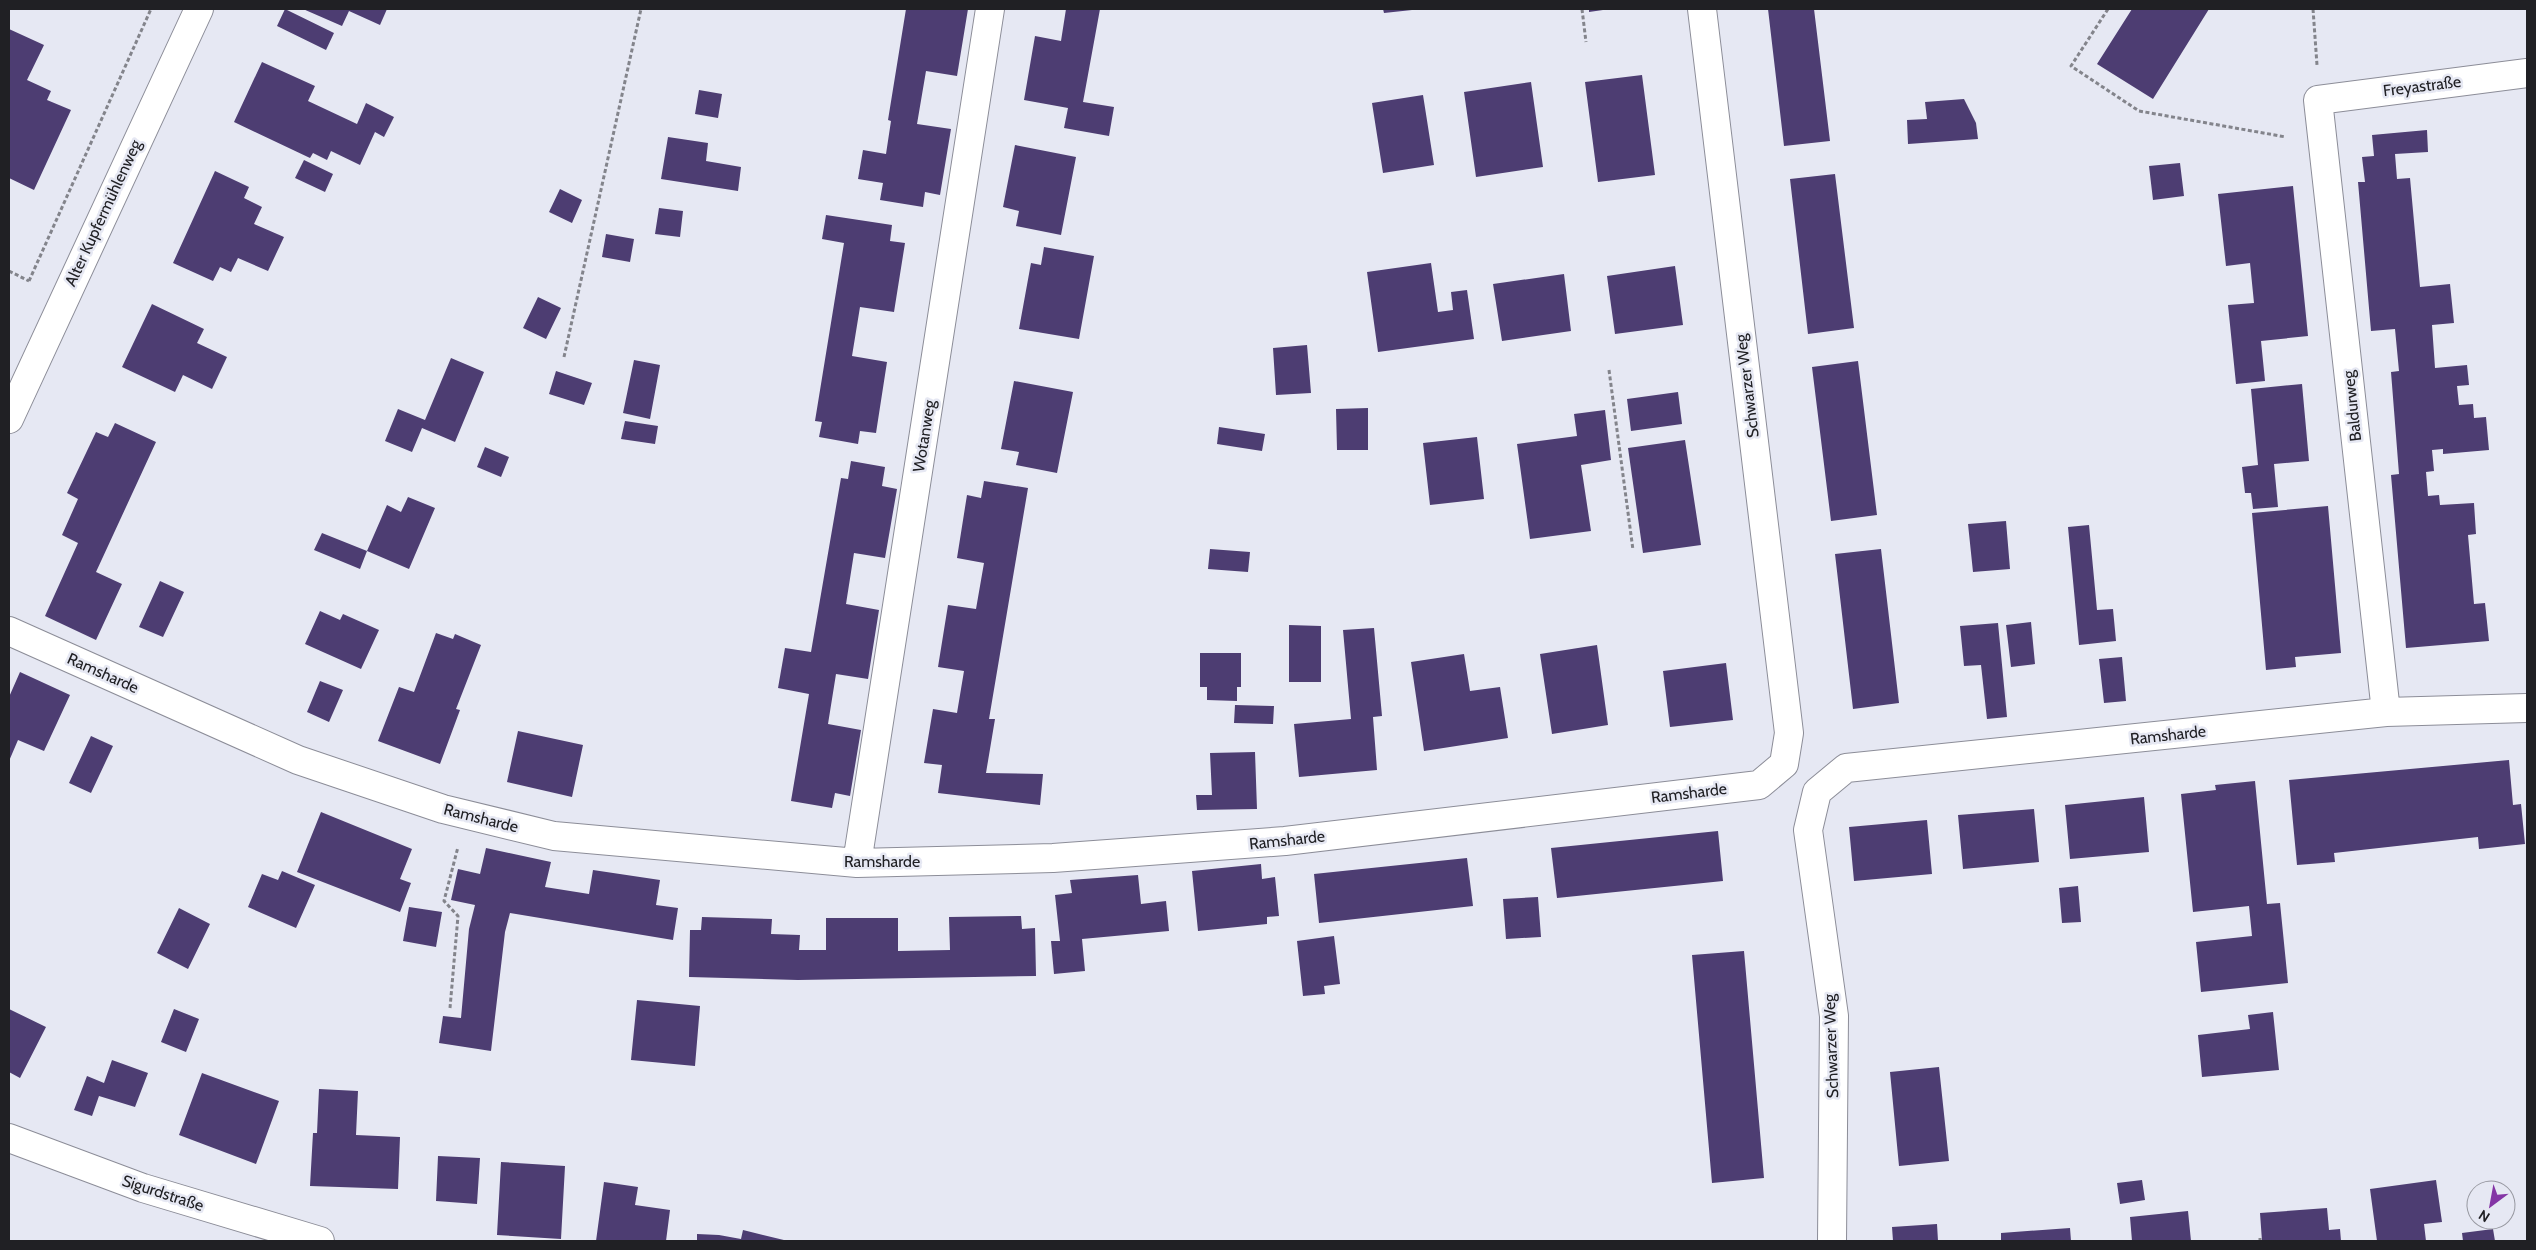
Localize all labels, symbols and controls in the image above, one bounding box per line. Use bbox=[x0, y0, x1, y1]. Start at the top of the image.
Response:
street label: Freyastraße bbox=[2382, 72, 2462, 100]
street label: Alter Kupfermühlenweg bbox=[61, 136, 146, 289]
street label: Schwarzer Weg bbox=[1731, 332, 1763, 439]
street label: Baldurweg bbox=[2339, 369, 2365, 442]
street label: Wotanweg bbox=[909, 398, 939, 473]
street label: Ramsharde bbox=[64, 649, 142, 697]
street label: Ramsharde bbox=[2129, 722, 2207, 748]
street label: Ramsharde bbox=[1650, 779, 1728, 807]
street label: Ramsharde bbox=[442, 800, 520, 836]
street label: Ramsharde bbox=[1248, 827, 1326, 853]
street label: Ramsharde bbox=[844, 852, 920, 871]
street label: Schwarzer Weg bbox=[1820, 993, 1842, 1098]
street label: Sigurdstraße bbox=[120, 1171, 206, 1215]
north arrow bbox=[2466, 1180, 2516, 1230]
text: N bbox=[2475, 1206, 2493, 1226]

